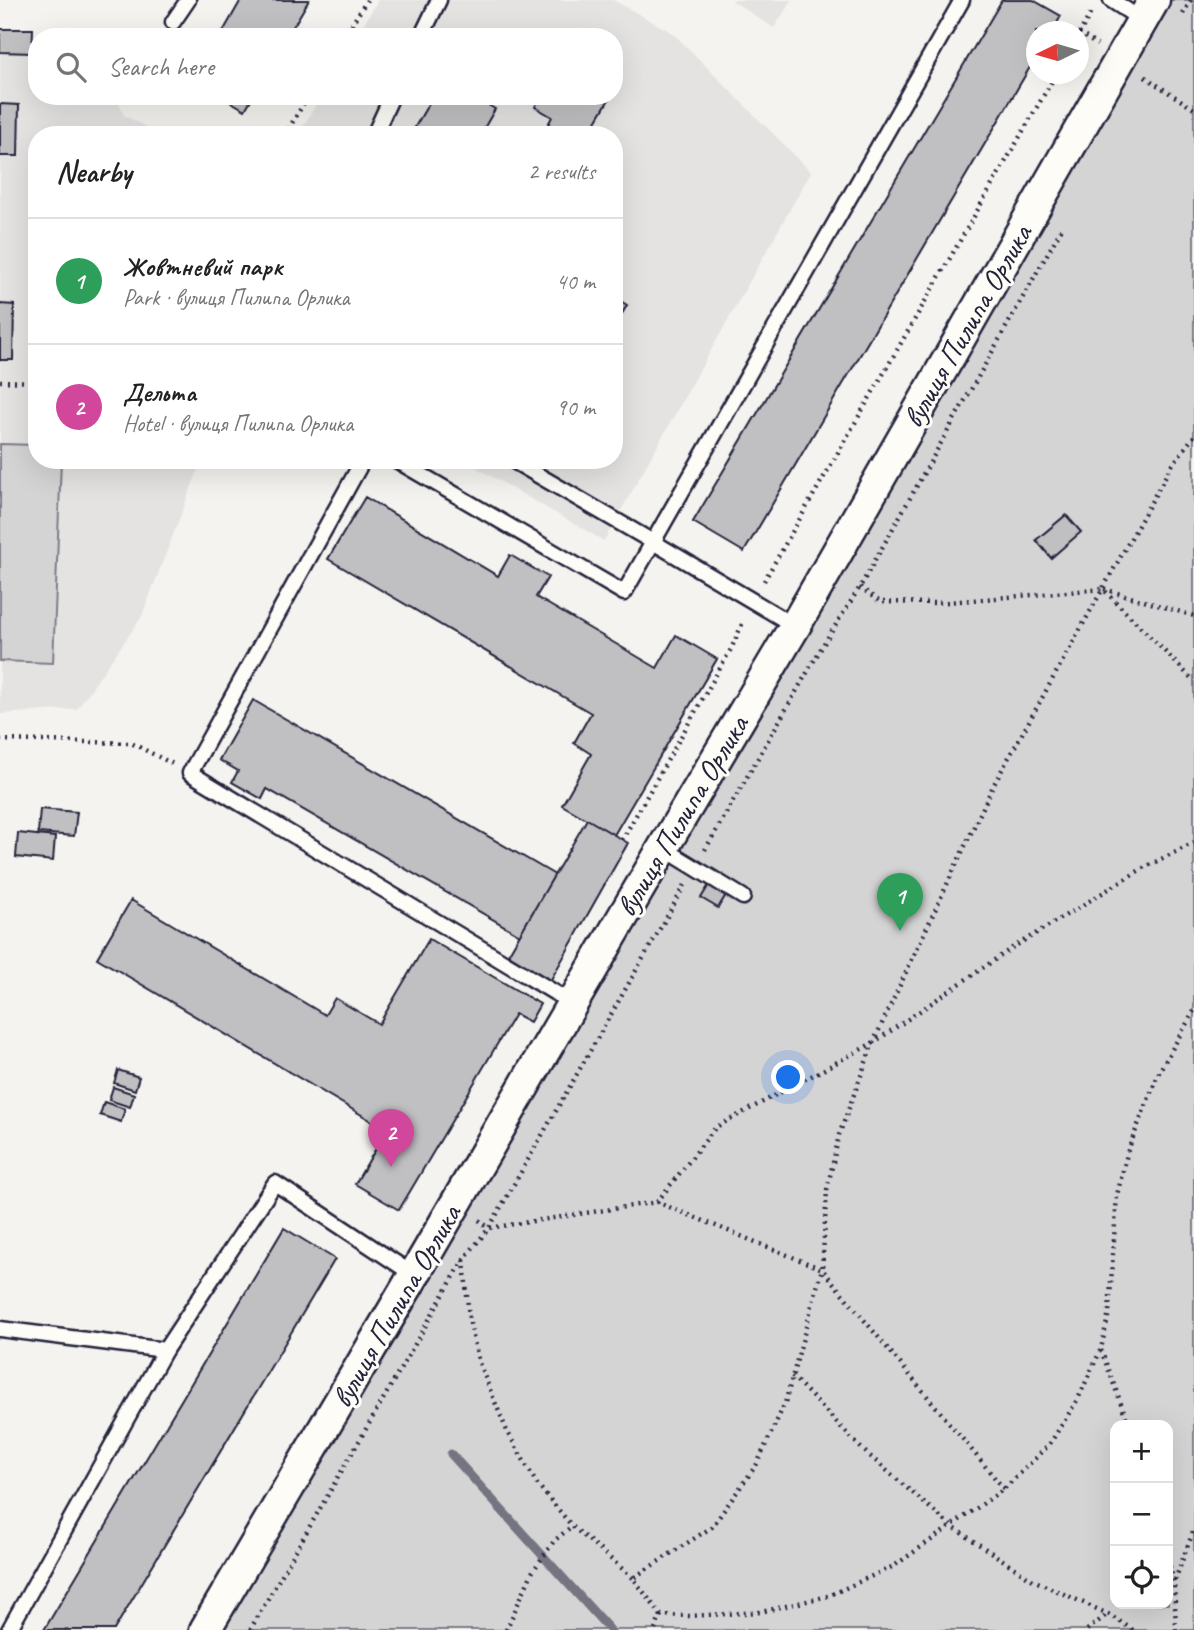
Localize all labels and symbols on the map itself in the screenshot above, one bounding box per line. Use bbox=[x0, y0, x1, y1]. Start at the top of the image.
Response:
north arrow bbox=[1026, 21, 1089, 84]
street label: вулиця Пилипа Орлика bbox=[894, 216, 1041, 434]
street label: вулиця Пилипа Орлика bbox=[607, 707, 758, 923]
pin: 1 bbox=[877, 873, 923, 931]
your location bbox=[771, 1060, 805, 1094]
pin: 2 bbox=[368, 1109, 414, 1167]
street label: вулиця Пилипа Орлика bbox=[323, 1196, 470, 1414]

